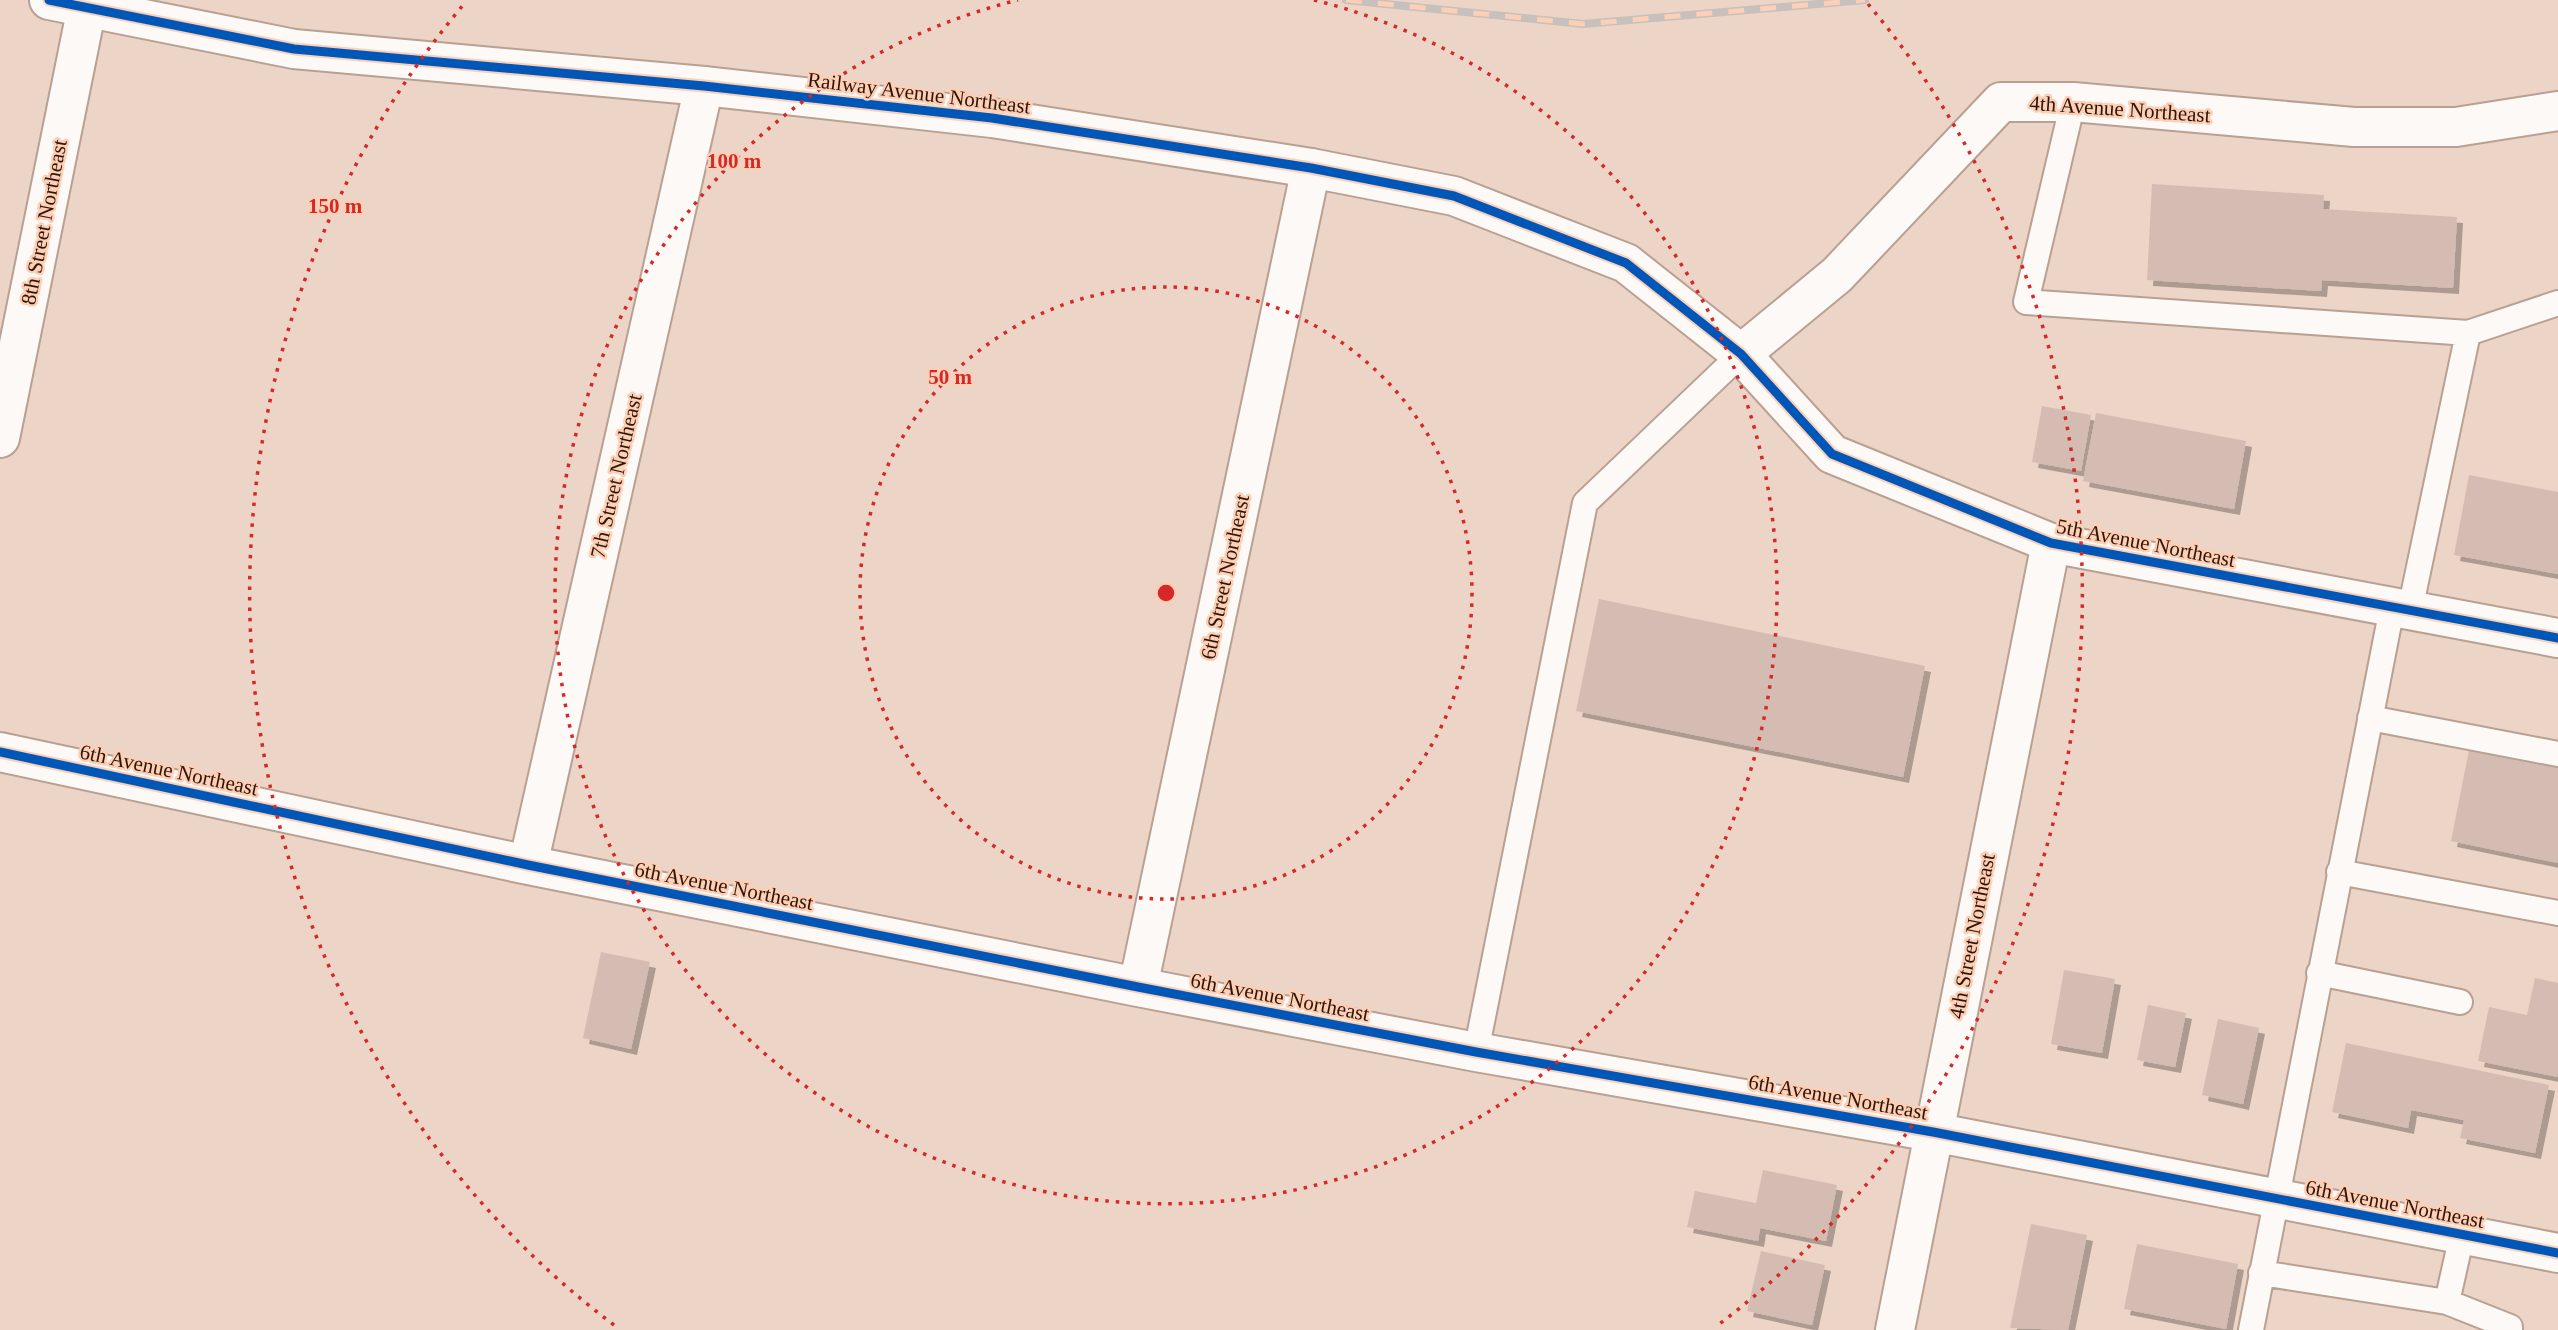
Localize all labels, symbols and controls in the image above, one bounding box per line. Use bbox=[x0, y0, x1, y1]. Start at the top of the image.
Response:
street label: Railway Avenue Northeast bbox=[806, 67, 1032, 119]
street label: 4th Avenue Northeast bbox=[2029, 91, 2212, 127]
street label: 8th Street Northeast bbox=[16, 137, 72, 307]
text: 100 m bbox=[707, 149, 762, 173]
text: 150 m bbox=[308, 194, 363, 218]
text: 50 m bbox=[928, 365, 972, 389]
street label: 7th Street Northeast bbox=[585, 391, 647, 561]
street label: 6th Street Northeast bbox=[1196, 492, 1254, 662]
street label: 5th Avenue Northeast bbox=[2055, 514, 2238, 572]
centre of rings bbox=[1154, 581, 1178, 605]
street label: 6th Avenue Northeast bbox=[78, 739, 260, 801]
street label: 4th Street Northeast bbox=[1944, 851, 2000, 1021]
street label: 6th Avenue Northeast bbox=[633, 857, 816, 915]
street label: 6th Avenue Northeast bbox=[1189, 968, 1372, 1026]
street label: 6th Avenue Northeast bbox=[1747, 1069, 1930, 1125]
street label: 6th Avenue Northeast bbox=[2304, 1175, 2487, 1233]

